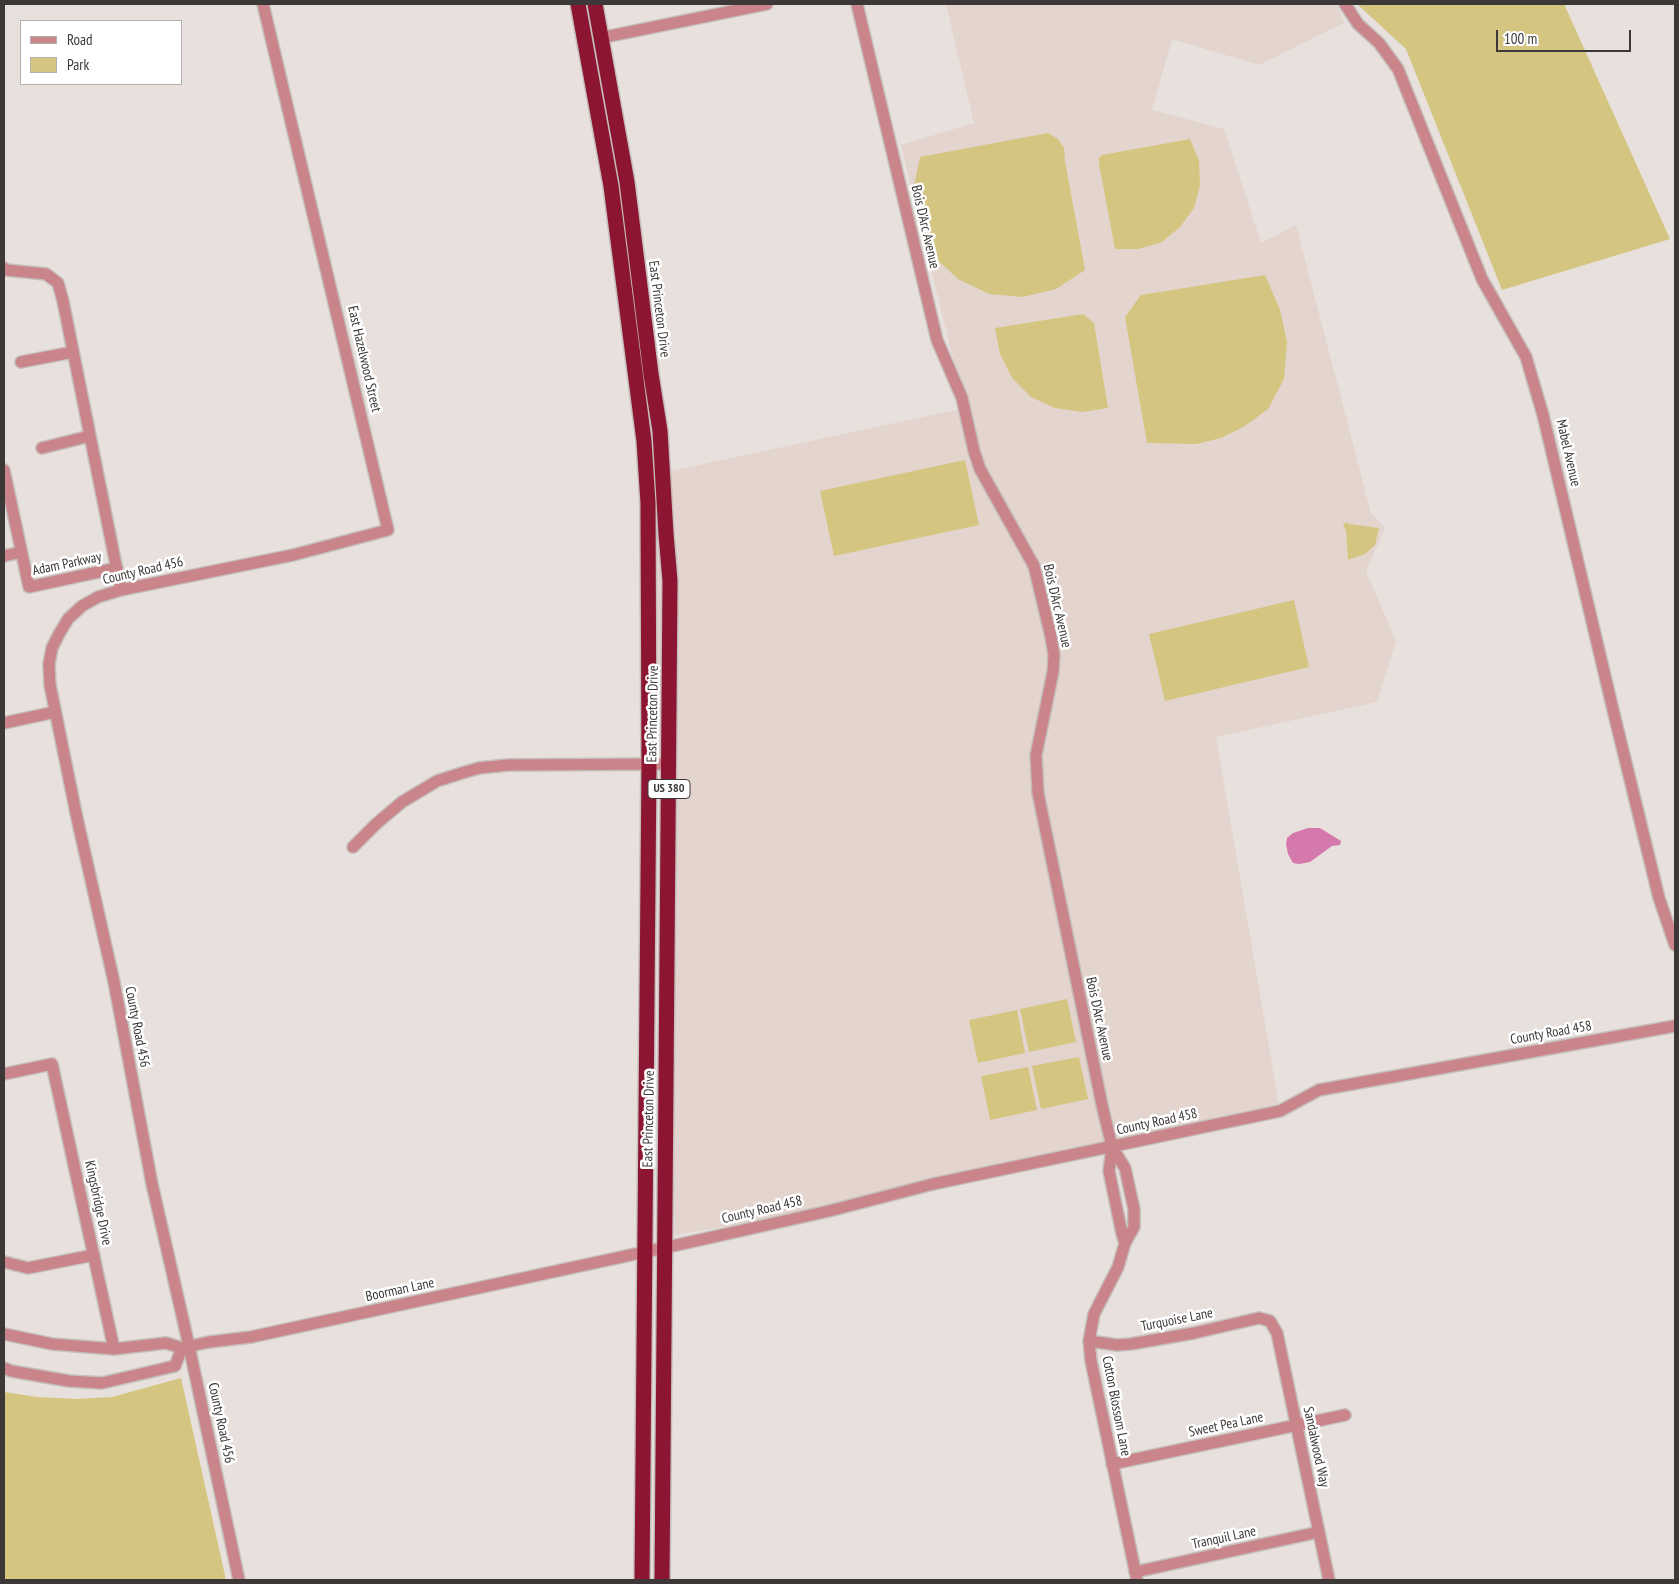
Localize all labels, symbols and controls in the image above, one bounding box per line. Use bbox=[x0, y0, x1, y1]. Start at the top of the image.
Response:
legend bbox=[20, 20, 182, 85]
scale bar bbox=[1499, 20, 1634, 52]
text: 100 m bbox=[1504, 29, 1537, 48]
text: Road bbox=[67, 30, 93, 49]
text: Park bbox=[67, 55, 89, 74]
street label: Bois D'Arc Avenue bbox=[907, 184, 943, 270]
street label: East Princeton Drive bbox=[645, 260, 673, 358]
street label: East Hazelwood Street bbox=[344, 304, 384, 414]
street label: Mabel Avenue bbox=[1552, 418, 1584, 488]
street label: Adam Parkway bbox=[31, 548, 103, 580]
street label: County Road 456 bbox=[101, 554, 185, 588]
street label: Bois D'Arc Avenue bbox=[1039, 563, 1075, 649]
street label: East Princeton Drive bbox=[644, 665, 662, 763]
road number: US 380 bbox=[648, 780, 690, 799]
street label: Bois D'Arc Avenue bbox=[1082, 976, 1116, 1062]
street label: County Road 456 bbox=[121, 985, 153, 1069]
street label: County Road 458 bbox=[1509, 1018, 1593, 1048]
street label: East Princeton Drive bbox=[640, 1070, 658, 1168]
street label: County Road 458 bbox=[1115, 1105, 1199, 1139]
street label: Kingsbridge Drive bbox=[81, 1159, 115, 1247]
street label: County Road 458 bbox=[720, 1193, 804, 1227]
street label: Boorman Lane bbox=[364, 1275, 436, 1305]
street label: Turquoise Lane bbox=[1140, 1305, 1214, 1335]
street label: Cotton Blossom Lane bbox=[1098, 1355, 1134, 1457]
street label: County Road 456 bbox=[204, 1381, 238, 1465]
street label: Sandalwood Way bbox=[1299, 1405, 1333, 1489]
street label: Sweet Pea Lane bbox=[1187, 1409, 1265, 1441]
street label: Tranquil Lane bbox=[1190, 1523, 1258, 1553]

